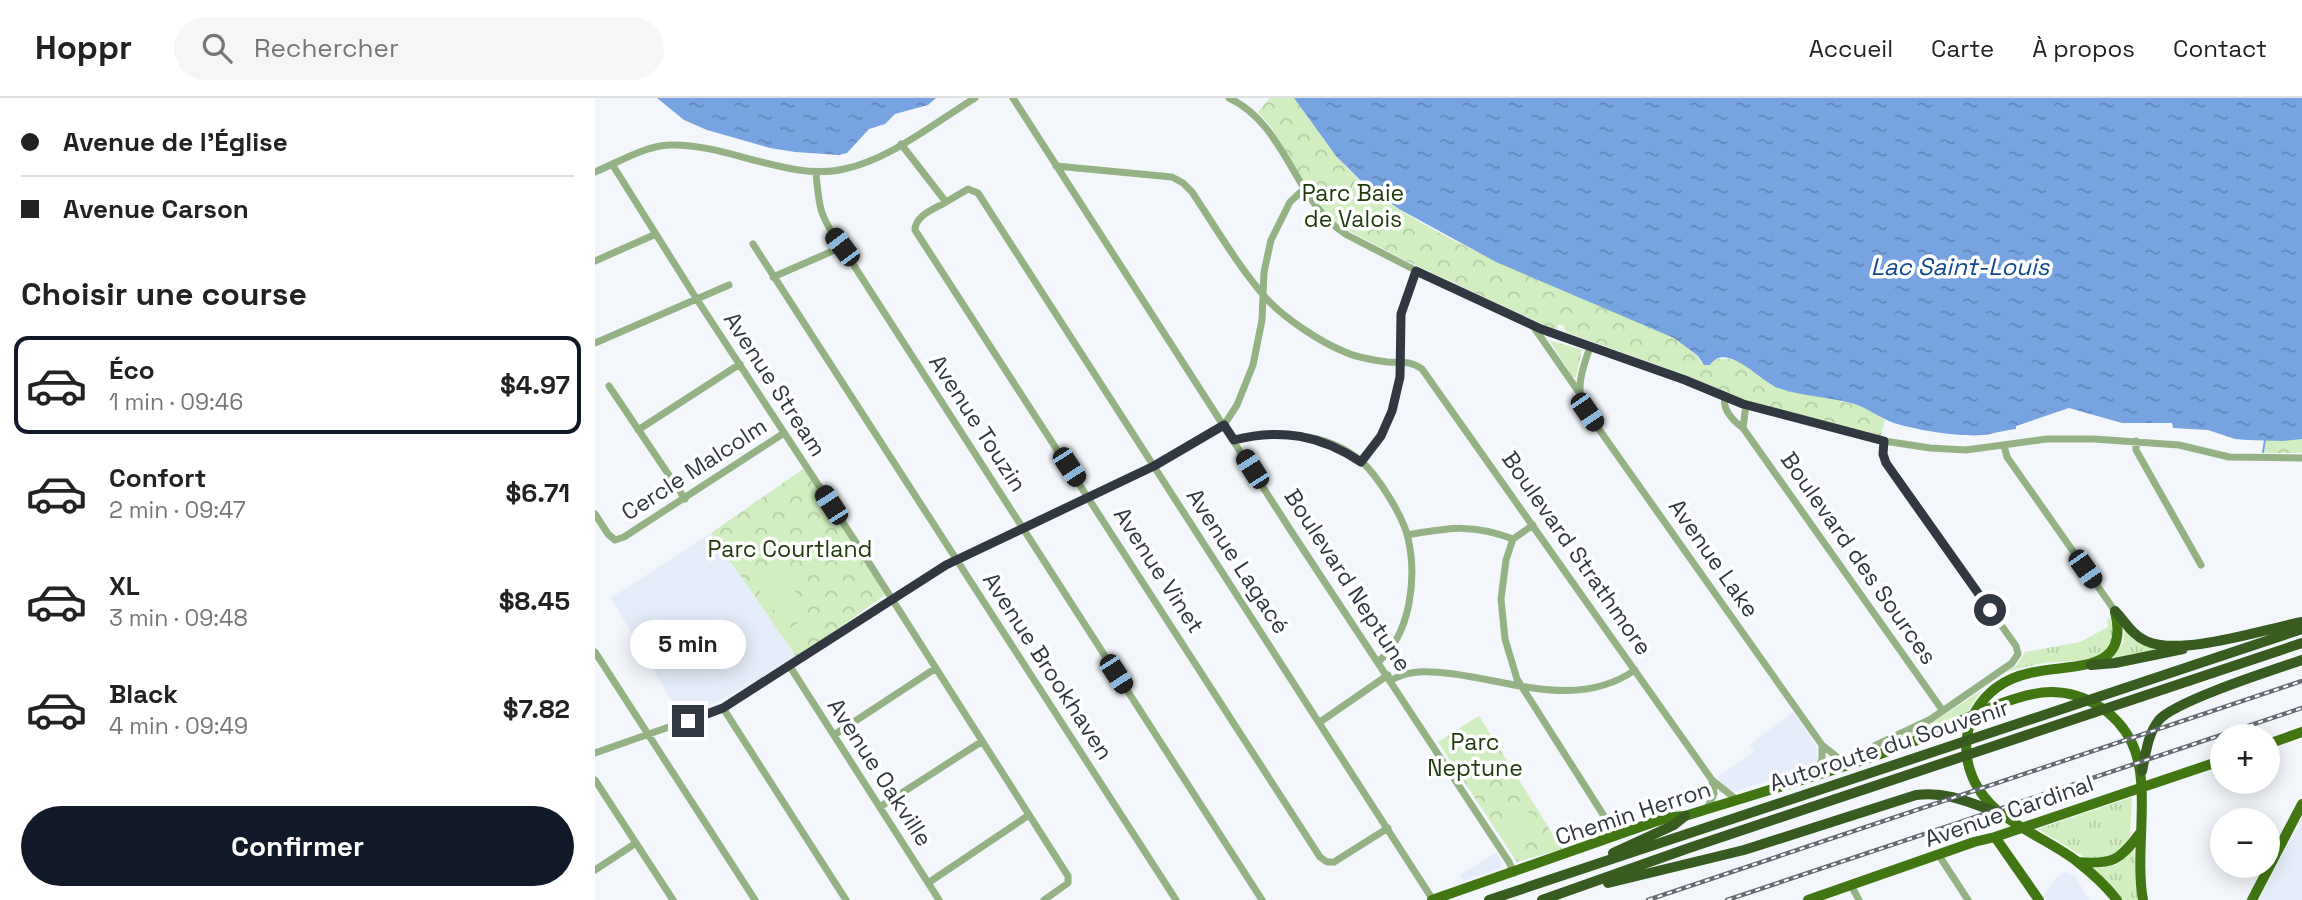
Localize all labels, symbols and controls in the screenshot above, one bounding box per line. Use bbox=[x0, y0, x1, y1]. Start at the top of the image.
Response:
search box bbox=[174, 17, 664, 80]
text: Hoppr bbox=[35, 27, 132, 69]
icon: search bbox=[198, 29, 236, 67]
text: Rechercher bbox=[254, 31, 399, 65]
text: Accueil bbox=[1809, 33, 1893, 64]
text: Carte bbox=[1931, 33, 1994, 64]
text: À propos bbox=[2032, 33, 2135, 64]
text: Contact bbox=[2173, 33, 2267, 64]
text: Avenue de l'Église bbox=[63, 125, 288, 159]
park label: Parc Baie de Valois bbox=[1302, 178, 1404, 234]
text: Avenue Carson bbox=[63, 192, 249, 226]
car bbox=[821, 224, 864, 270]
water label: Lac Saint-Louis bbox=[1871, 251, 2051, 282]
text: Choisir une course bbox=[21, 274, 307, 314]
street label: Avenue Stream bbox=[717, 306, 833, 462]
street label: Avenue Touzin bbox=[922, 349, 1034, 497]
text: Éco bbox=[109, 353, 155, 387]
icon: car bbox=[25, 354, 88, 417]
text: $4.97 bbox=[500, 368, 570, 402]
text: 1 min · 09:46 bbox=[109, 387, 243, 417]
car bbox=[1567, 389, 1608, 435]
street label: Cercle Malcolm bbox=[616, 411, 772, 527]
car bbox=[1049, 444, 1090, 490]
street label: Boulevard Strathmore bbox=[1495, 445, 1659, 661]
car bbox=[1232, 446, 1273, 492]
street label: Boulevard des Sources bbox=[1774, 446, 1944, 670]
text: Confort bbox=[109, 461, 206, 495]
icon: car bbox=[25, 462, 88, 525]
text: $6.71 bbox=[505, 476, 570, 510]
car bbox=[811, 482, 852, 528]
street label: Avenue Lagacé bbox=[1180, 483, 1296, 639]
street label: Boulevard Neptune bbox=[1278, 483, 1418, 677]
street label: Avenue Lake bbox=[1662, 493, 1766, 623]
text: 2 min · 09:47 bbox=[109, 495, 246, 525]
street label: Avenue Vinet bbox=[1107, 501, 1211, 639]
park label: Parc Courtland bbox=[708, 534, 872, 564]
car bbox=[2065, 546, 2106, 592]
street label: Avenue Brookhaven bbox=[976, 567, 1120, 765]
text: XL bbox=[109, 569, 140, 603]
icon: car bbox=[25, 570, 88, 633]
text: $8.45 bbox=[499, 584, 570, 618]
route start bbox=[1974, 594, 2006, 626]
text: 3 min · 09:48 bbox=[109, 603, 248, 633]
callout: 5 min bbox=[630, 620, 746, 668]
text: 5 min bbox=[658, 629, 718, 659]
car bbox=[1096, 651, 1137, 697]
text: Black bbox=[109, 677, 178, 711]
icon: car bbox=[25, 678, 88, 741]
text: $7.82 bbox=[503, 692, 570, 726]
street label: Avenue Oakville bbox=[821, 692, 939, 852]
street label: Autoroute du Souvenir bbox=[1765, 692, 2013, 798]
route end bbox=[672, 705, 704, 737]
text: 4 min · 09:49 bbox=[109, 711, 248, 741]
map controls bbox=[2210, 724, 2280, 878]
button: + bbox=[2210, 724, 2280, 794]
park label: Parc Neptune bbox=[1427, 727, 1523, 783]
street label: Avenue Cardinal bbox=[1921, 768, 2097, 854]
street label: Chemin Herron bbox=[1551, 774, 1715, 852]
button: Confirmer bbox=[21, 806, 574, 886]
button: − bbox=[2210, 808, 2280, 878]

